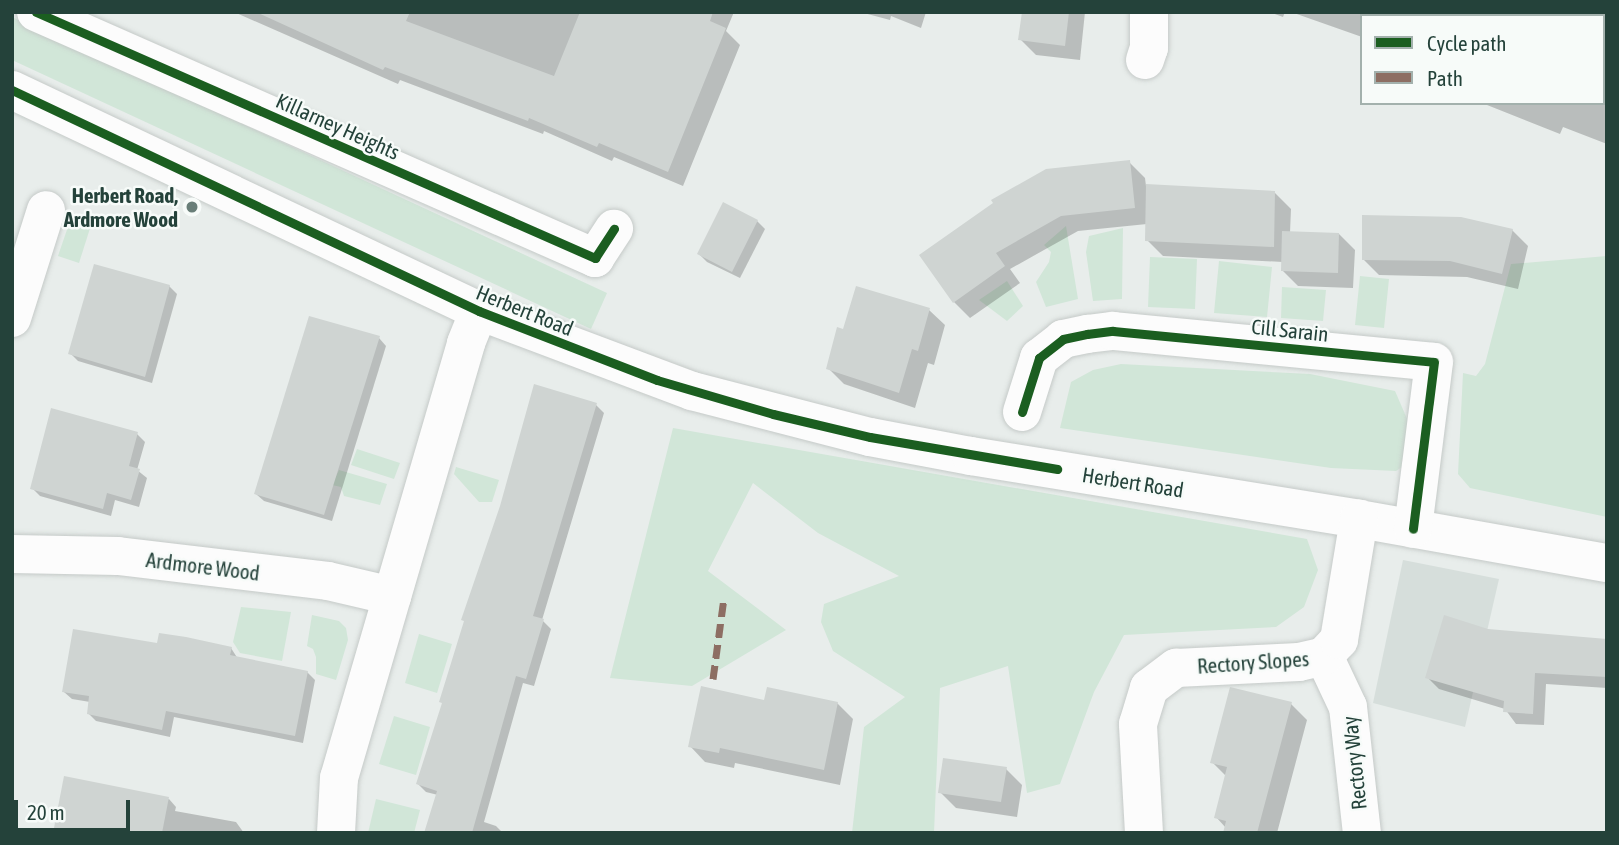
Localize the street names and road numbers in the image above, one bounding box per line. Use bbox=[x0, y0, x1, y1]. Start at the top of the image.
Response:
street label: Killarney Heights bbox=[272, 88, 404, 164]
street label: Herbert Road bbox=[473, 279, 577, 341]
street label: Cill Sarain bbox=[1250, 313, 1330, 347]
street label: Herbert Road bbox=[1080, 462, 1186, 502]
street label: Ardmore Wood bbox=[145, 547, 261, 585]
street label: Rectory Slopes bbox=[1196, 646, 1310, 678]
street label: Rectory Way bbox=[1337, 715, 1371, 811]

